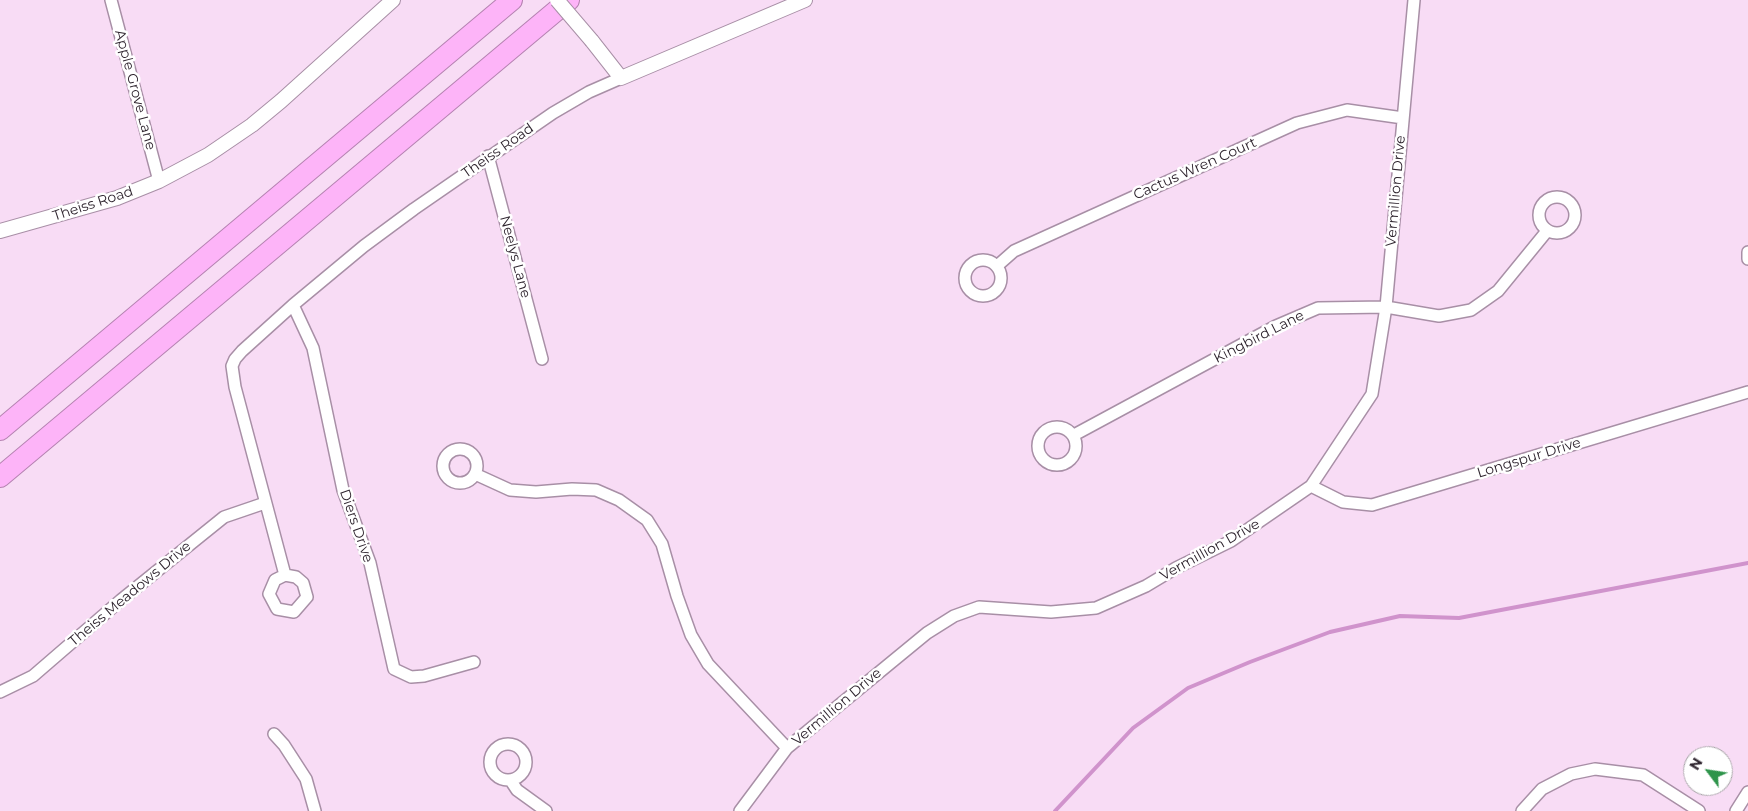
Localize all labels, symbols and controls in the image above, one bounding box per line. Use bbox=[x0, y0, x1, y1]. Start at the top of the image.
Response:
street label: Apple Grove Lane bbox=[111, 28, 159, 152]
street label: Theiss Road bbox=[459, 120, 537, 182]
street label: Cactus Wren Court bbox=[1131, 134, 1259, 204]
street label: Vermillion Drive bbox=[1383, 135, 1409, 247]
street label: Theiss Road bbox=[51, 183, 135, 225]
street label: Neelys Lane bbox=[496, 214, 534, 300]
street label: Kingbird Lane bbox=[1211, 307, 1307, 367]
street label: Longspur Drive bbox=[1475, 434, 1583, 482]
street label: Diers Drive bbox=[336, 487, 376, 565]
street label: Vermillion Drive bbox=[1157, 516, 1263, 584]
street label: Theiss Meadows Drive bbox=[65, 538, 195, 650]
street label: Vermillion Drive bbox=[789, 665, 885, 749]
north arrow bbox=[1683, 746, 1733, 796]
text: N bbox=[1685, 754, 1707, 773]

